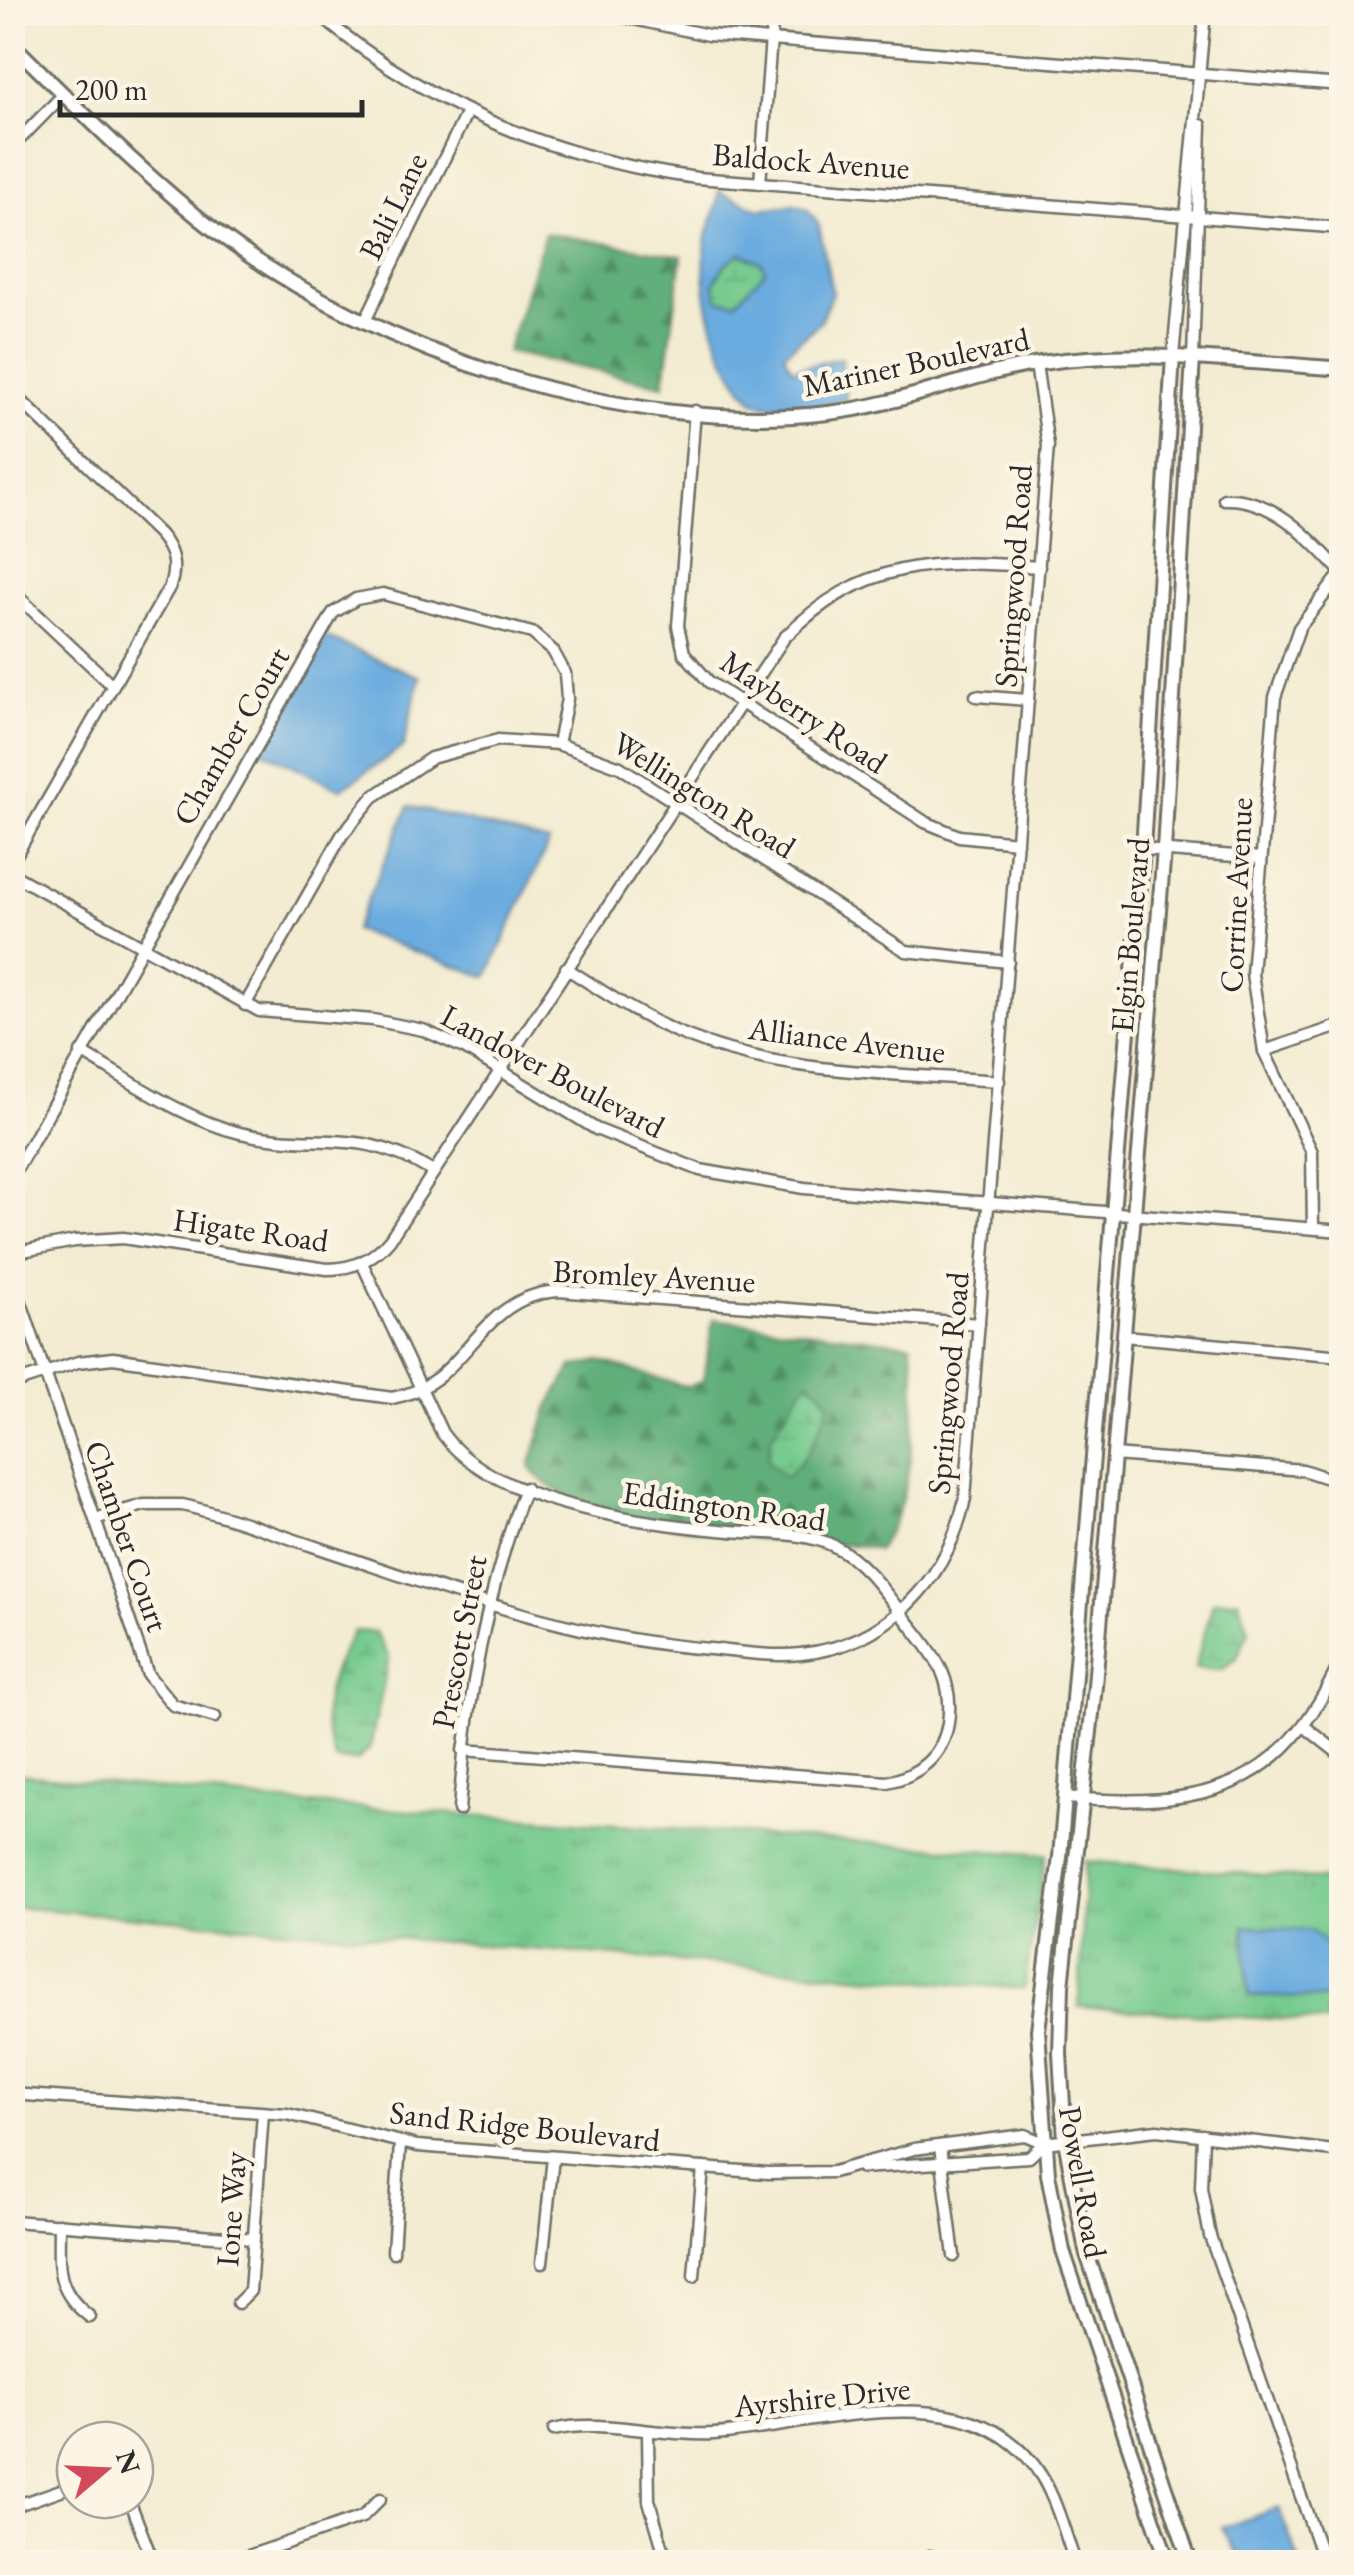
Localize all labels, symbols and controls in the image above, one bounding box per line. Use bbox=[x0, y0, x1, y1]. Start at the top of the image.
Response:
scale bar bbox=[60, 55, 362, 117]
text: 200 m bbox=[75, 70, 148, 109]
street label: Baldock Avenue bbox=[711, 133, 911, 189]
street label: Bali Lane bbox=[349, 145, 437, 267]
street label: Mariner Boulevard bbox=[799, 317, 1034, 407]
street label: Springwood Road bbox=[984, 462, 1042, 689]
street label: Chamber Court bbox=[163, 639, 299, 833]
street label: Mayberry Road bbox=[713, 641, 896, 784]
street label: Wellington Road bbox=[604, 722, 804, 869]
street label: Corrine Avenue bbox=[1210, 796, 1262, 994]
street label: Elgin Boulevard bbox=[1101, 835, 1160, 1034]
street label: Landover Boulevard bbox=[434, 994, 673, 1148]
street label: Alliance Avenue bbox=[745, 1007, 948, 1073]
street label: Higate Road bbox=[171, 1198, 332, 1262]
street label: Bromley Avenue bbox=[552, 1250, 756, 1302]
street label: Springwood Road bbox=[917, 1269, 979, 1496]
street label: Chamber Court bbox=[75, 1435, 179, 1637]
street label: Eddington Road bbox=[620, 1471, 829, 1541]
street label: Prescott Street bbox=[422, 1552, 496, 1732]
street label: Sand Ridge Boulevard bbox=[388, 2091, 663, 2161]
street label: Powell Road bbox=[1049, 2103, 1117, 2262]
street label: Ione Way bbox=[206, 2149, 256, 2268]
street label: Ayrshire Drive bbox=[731, 2367, 912, 2427]
north arrow bbox=[55, 2420, 155, 2520]
text: N bbox=[108, 2445, 149, 2479]

